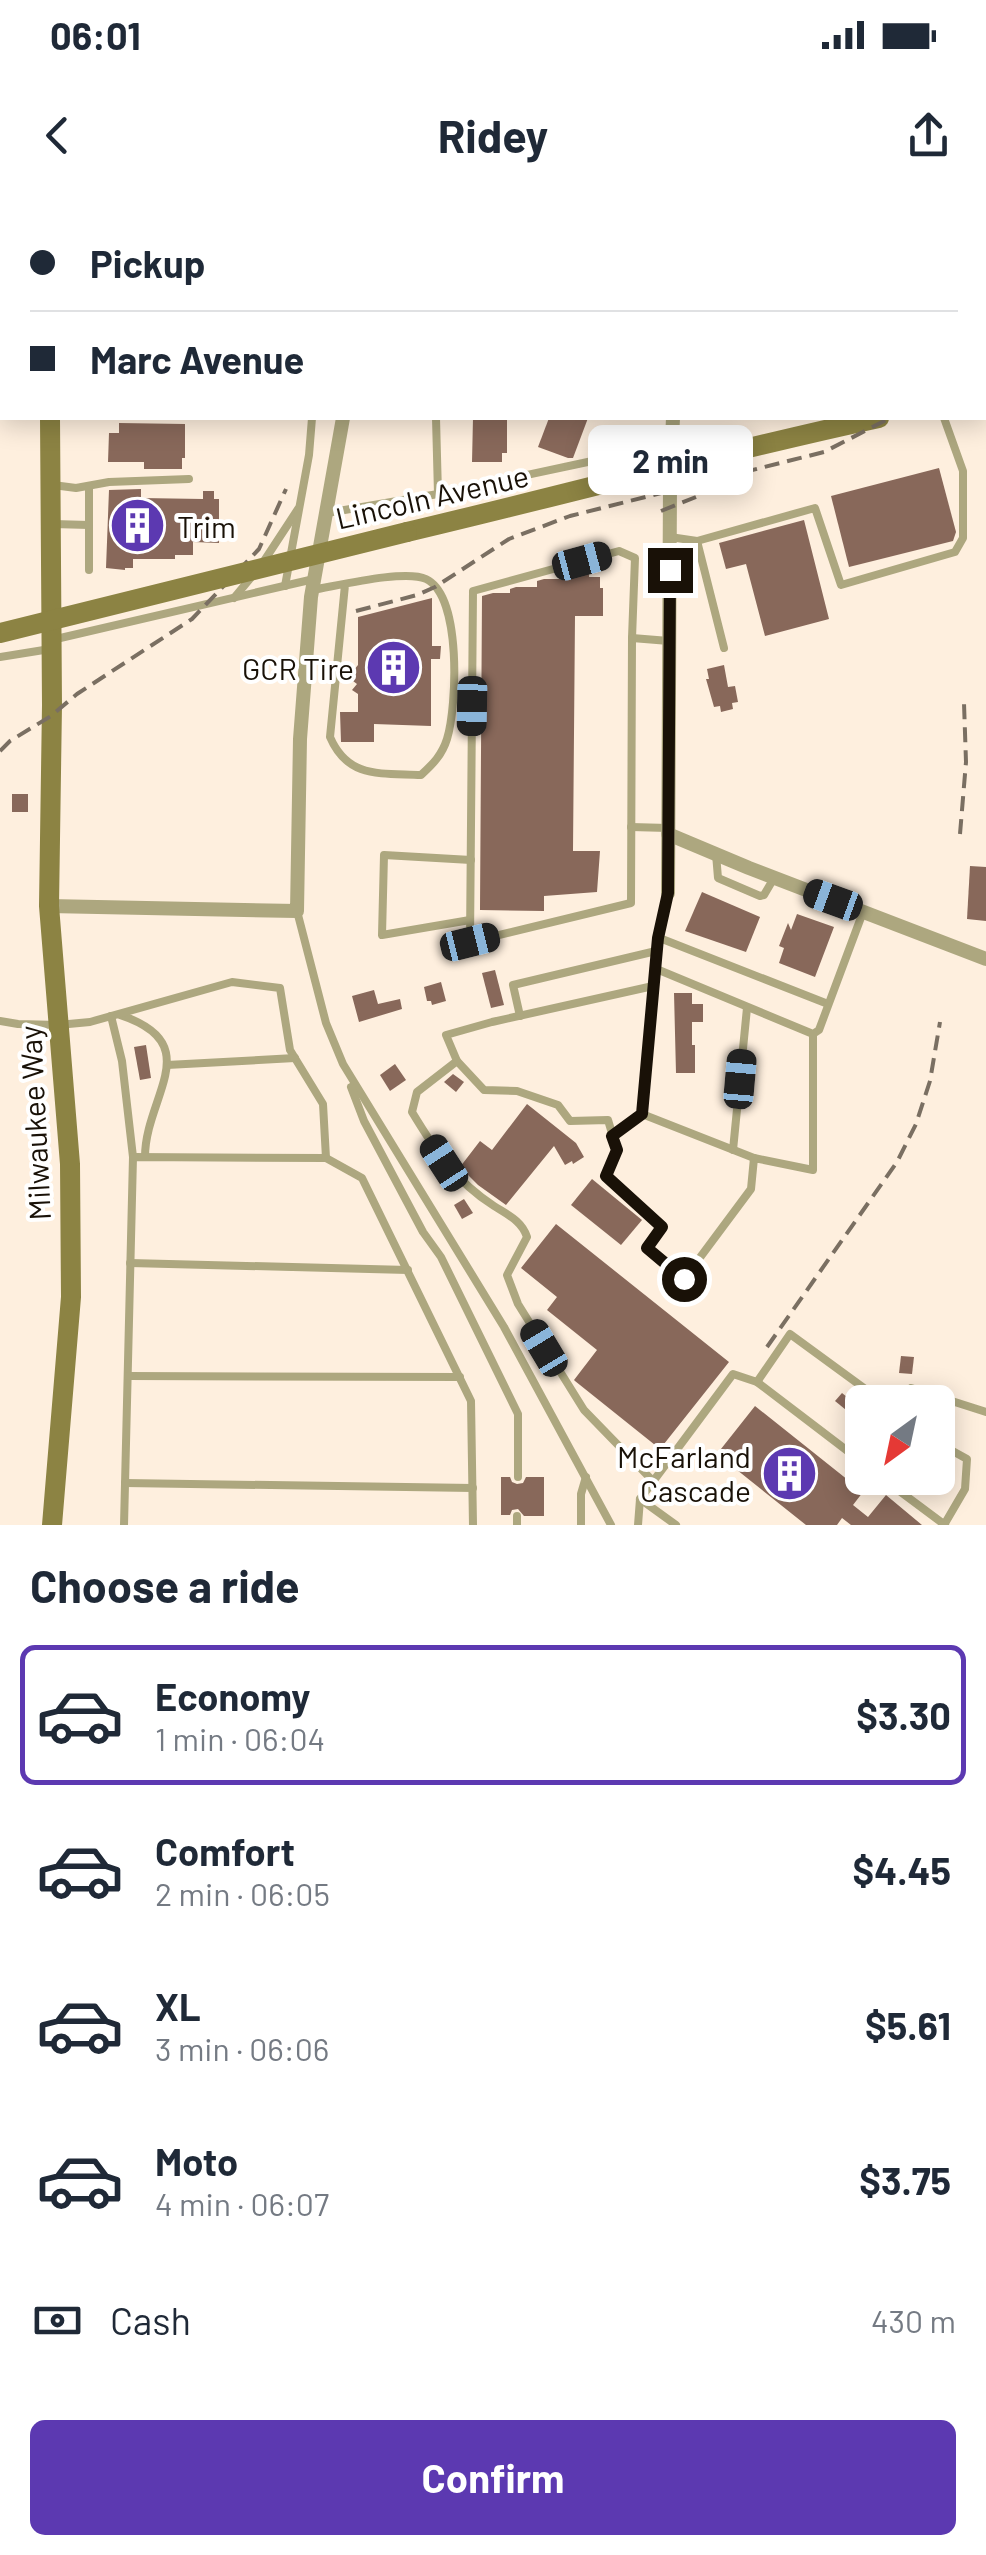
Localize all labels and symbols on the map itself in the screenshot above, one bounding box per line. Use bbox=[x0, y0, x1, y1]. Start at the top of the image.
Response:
callout: 2 min bbox=[588, 425, 752, 495]
street label: Lincoln Avenue bbox=[332, 456, 532, 536]
building icon: Trim bbox=[108, 496, 168, 556]
place label: Trim bbox=[177, 508, 236, 544]
car bbox=[549, 539, 615, 583]
route end bbox=[648, 548, 693, 593]
building icon: GCR Tire bbox=[363, 638, 423, 698]
place label: GCR Tire bbox=[242, 650, 354, 686]
car bbox=[456, 676, 488, 736]
car bbox=[800, 876, 866, 924]
car bbox=[437, 920, 503, 964]
street label: Milwaukee Way bbox=[11, 1025, 57, 1221]
car bbox=[722, 1048, 758, 1110]
car bbox=[415, 1130, 473, 1196]
route start bbox=[662, 1257, 707, 1302]
car bbox=[516, 1315, 572, 1381]
north arrow bbox=[845, 1385, 955, 1495]
place label: McFarland Cascade bbox=[617, 1438, 751, 1508]
building icon: McFarland Cascade bbox=[760, 1443, 820, 1503]

